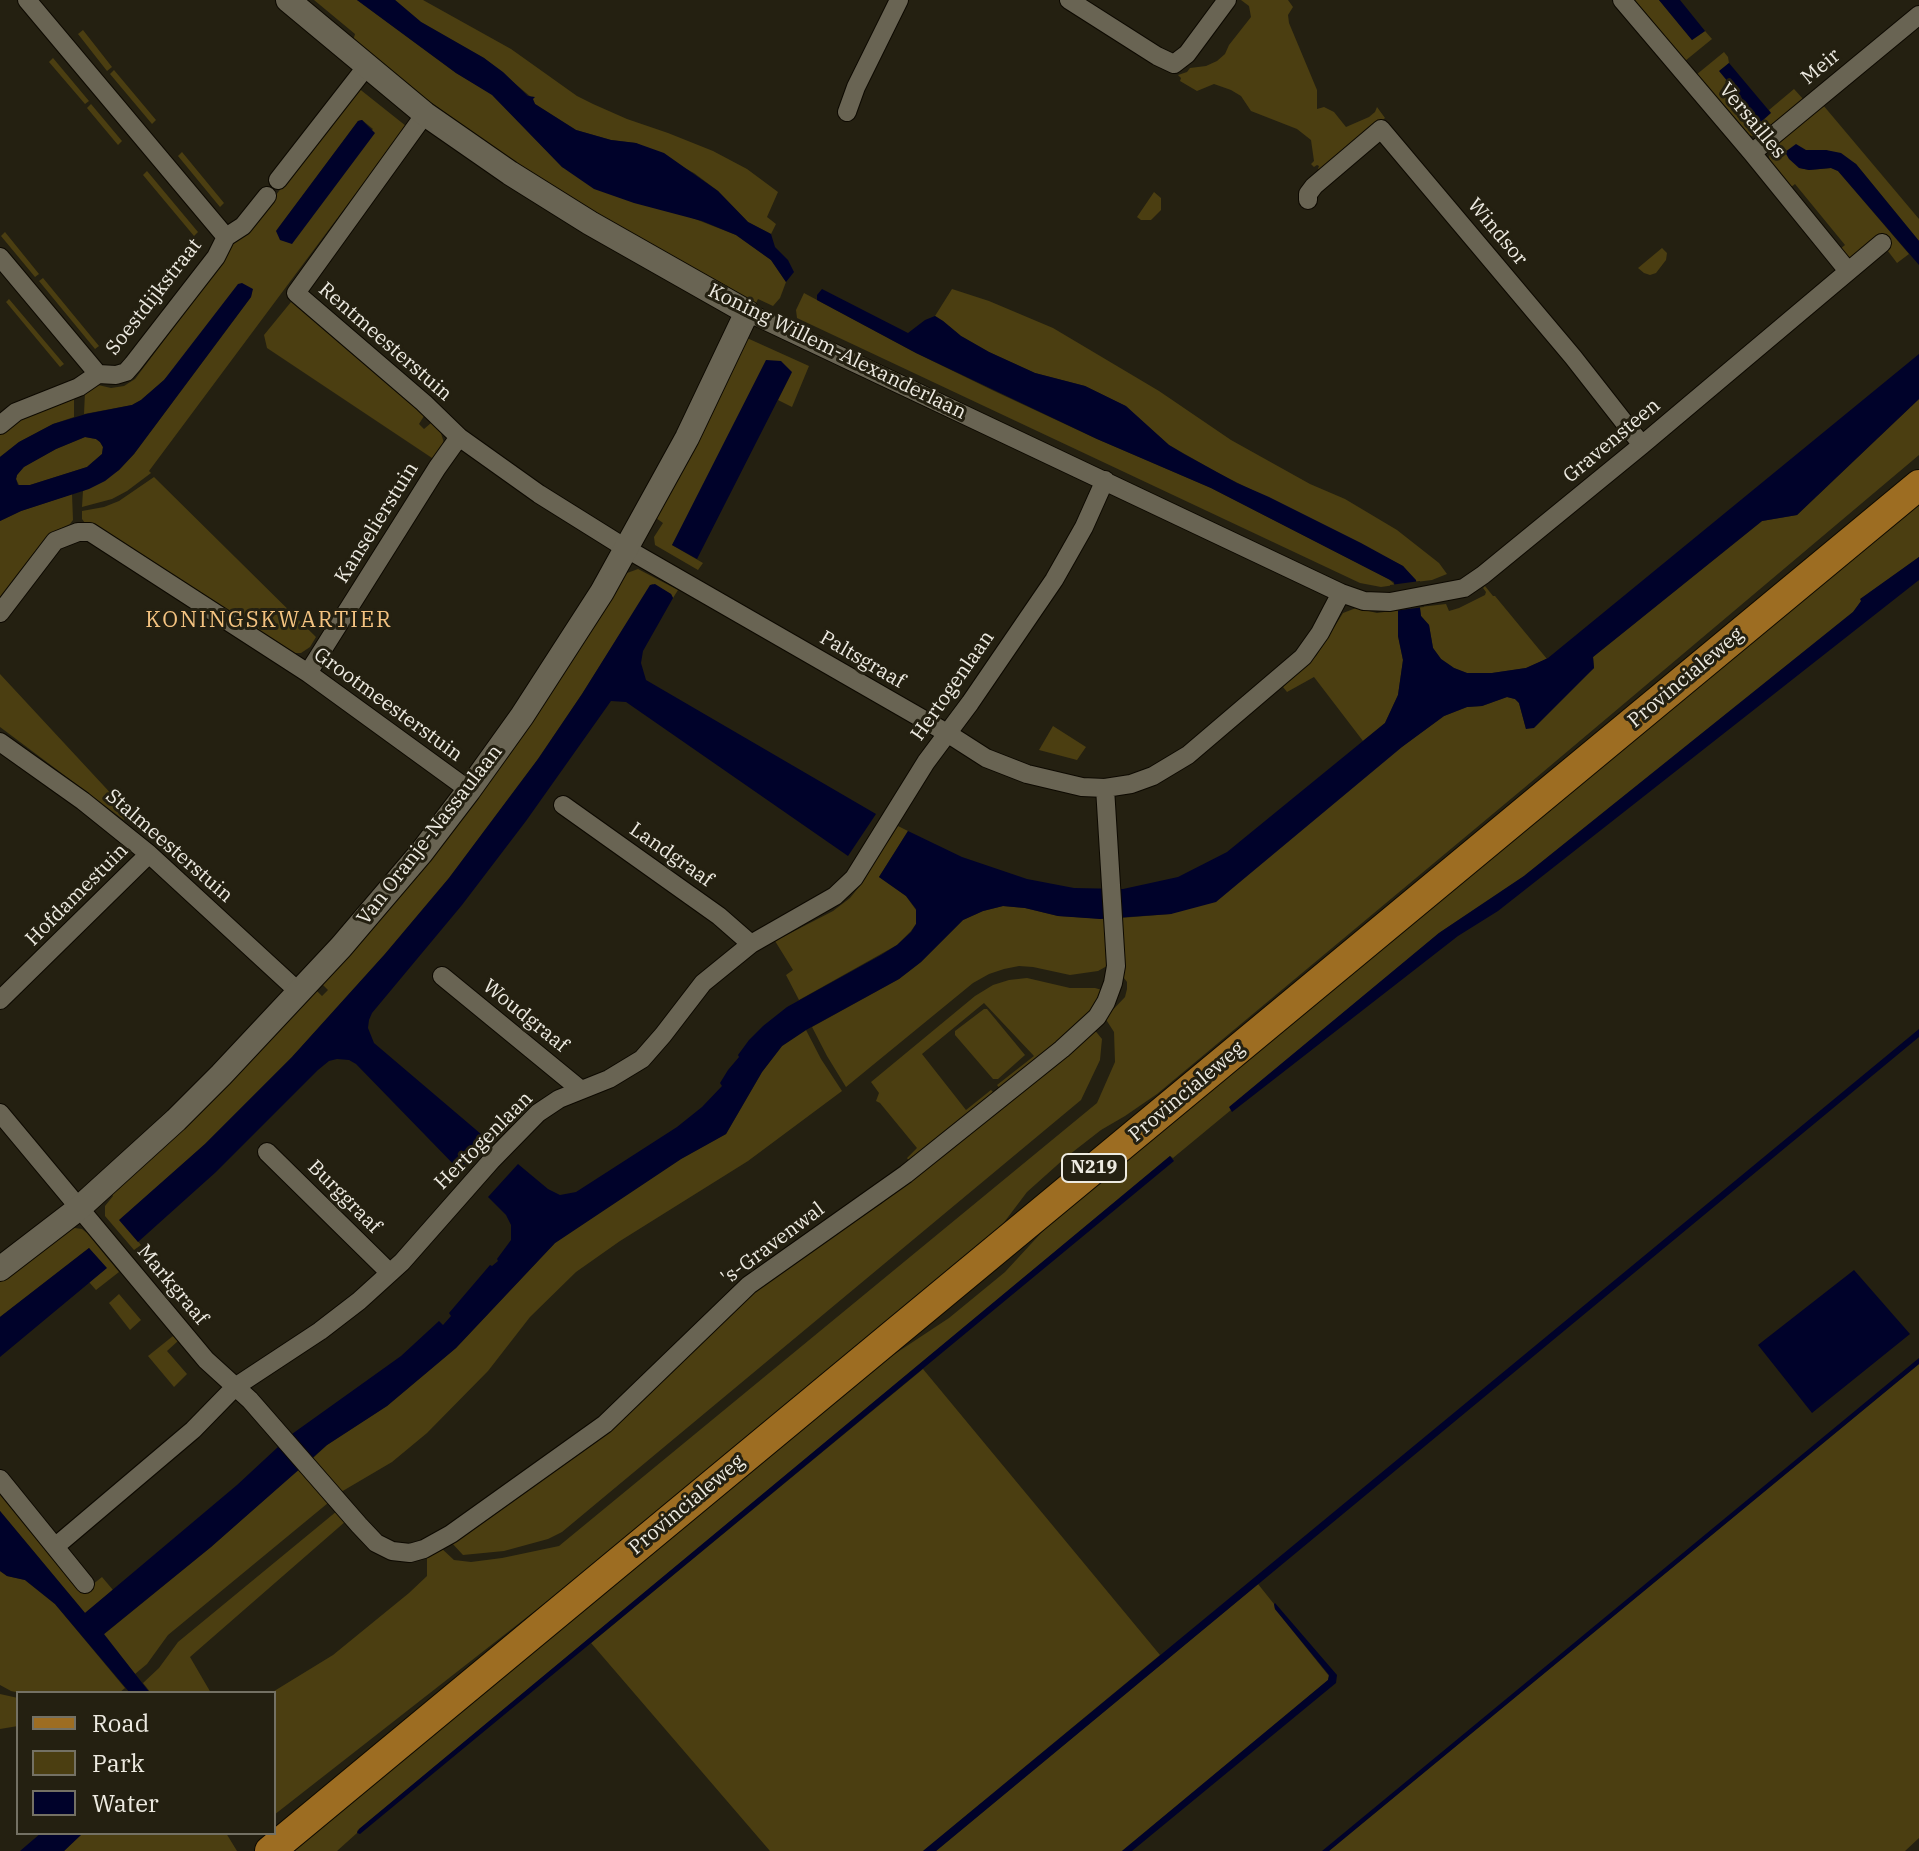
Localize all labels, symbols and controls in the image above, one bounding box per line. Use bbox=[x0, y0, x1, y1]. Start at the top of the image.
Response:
street label: Meir bbox=[1797, 44, 1845, 90]
street label: Versailles bbox=[1713, 78, 1791, 164]
street label: Windsor bbox=[1462, 194, 1532, 270]
street label: Soestdijkstraat bbox=[101, 234, 207, 360]
street label: Rentmeesterstuin bbox=[314, 278, 456, 406]
street label: Koning Willem-Alexanderlaan bbox=[704, 279, 970, 425]
street label: Gravensteen bbox=[1559, 394, 1665, 488]
street label: Kanselierstuin bbox=[330, 458, 424, 588]
district label: KONINGSKWARTIER bbox=[145, 608, 393, 634]
street label: Provincialeweg bbox=[1623, 623, 1749, 733]
street label: Paltsgraaf bbox=[815, 626, 909, 694]
street label: Hertogenlaan bbox=[906, 626, 1000, 746]
street label: Grootmeesterstuin bbox=[309, 643, 467, 767]
street label: Van Oranje-Nassaulaan bbox=[352, 740, 508, 930]
street label: Stalmeesterstuin bbox=[101, 784, 237, 908]
street label: Landgraaf bbox=[625, 818, 717, 892]
street label: Hofdamestuin bbox=[21, 839, 133, 951]
street label: Woudgraaf bbox=[478, 974, 572, 1058]
street label: Provincialeweg bbox=[1124, 1037, 1250, 1147]
street label: Hertogenlaan bbox=[430, 1087, 538, 1195]
road number: N219 bbox=[1062, 1154, 1126, 1182]
street label: Burggraaf bbox=[302, 1155, 386, 1239]
street label: 's-Gravenwal bbox=[717, 1198, 829, 1290]
street label: Markgraaf bbox=[132, 1240, 212, 1330]
street label: Provincialeweg bbox=[624, 1450, 750, 1560]
legend bbox=[16, 1691, 276, 1835]
text: Road bbox=[92, 1707, 149, 1739]
text: Park bbox=[92, 1747, 144, 1779]
text: Water bbox=[92, 1787, 159, 1819]

